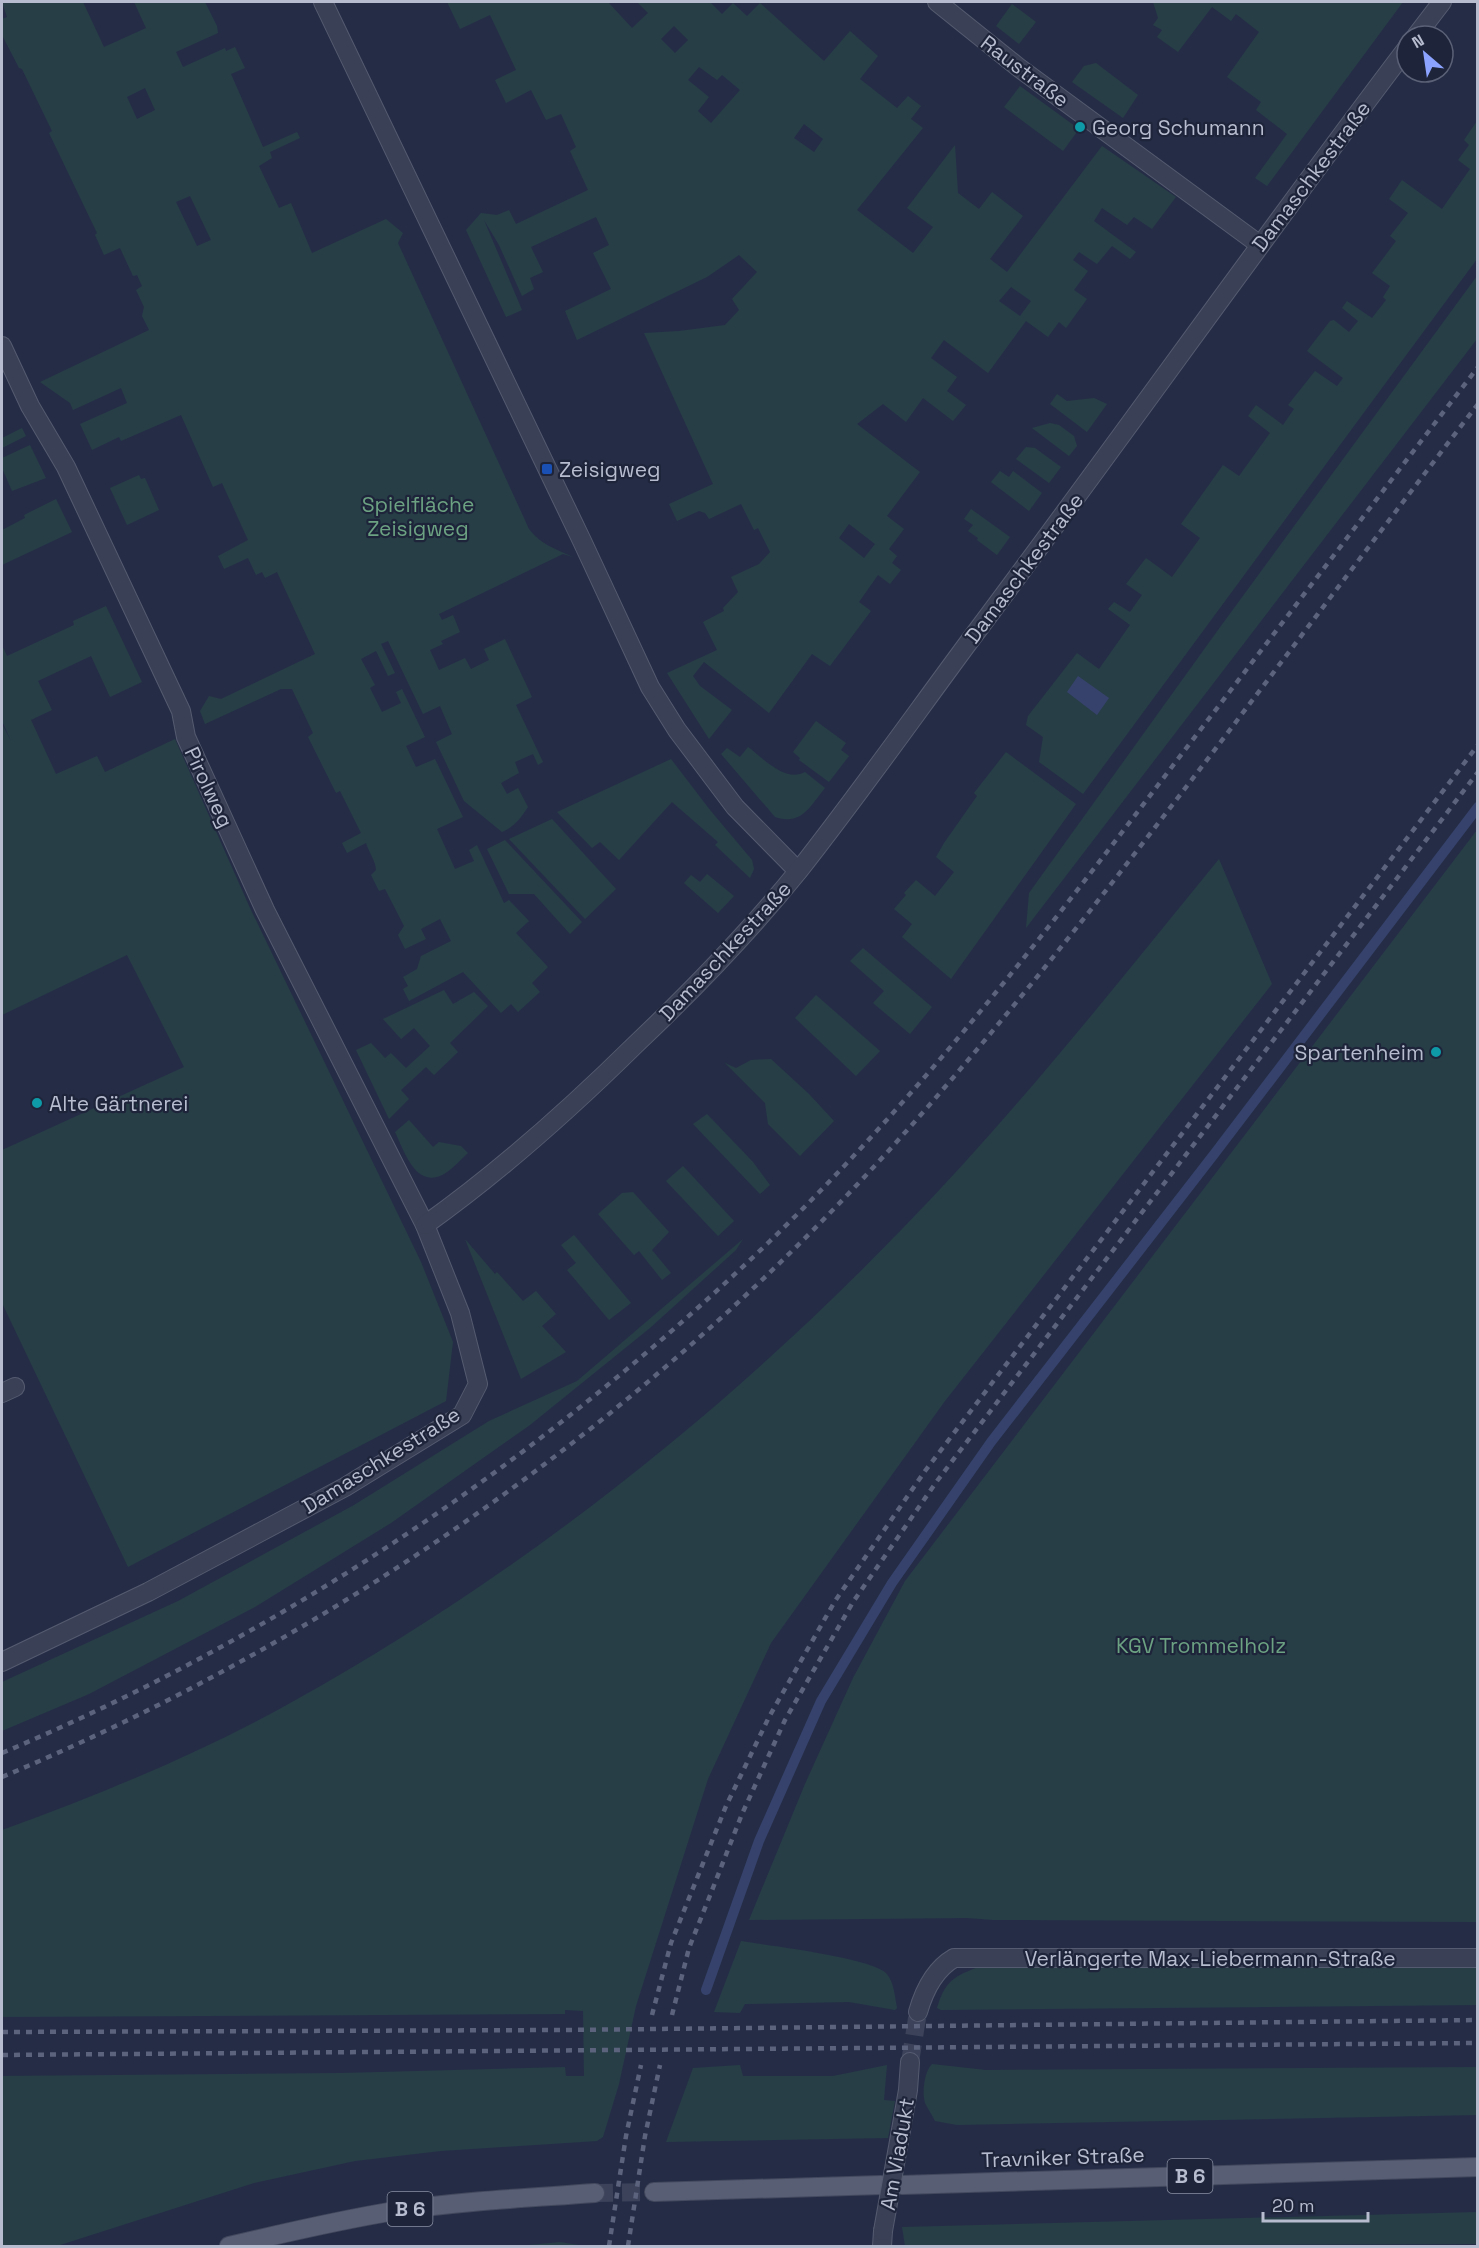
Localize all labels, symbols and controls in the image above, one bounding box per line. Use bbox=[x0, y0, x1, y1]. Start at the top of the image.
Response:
north arrow bbox=[1395, 24, 1455, 84]
street label: Raustraße bbox=[975, 29, 1075, 113]
text: N bbox=[1408, 30, 1428, 53]
street label: Damaschkestraße bbox=[1246, 95, 1376, 257]
place label: Georg Schumann bbox=[1092, 114, 1265, 141]
marker: Georg Schumann bbox=[1073, 120, 1087, 134]
place label: Zeisigweg bbox=[559, 456, 661, 483]
marker: Zeisigweg bbox=[540, 462, 554, 476]
street label: Damaschkestraße bbox=[959, 487, 1089, 649]
park label: Spielfläche Zeisigweg bbox=[362, 491, 474, 542]
street label: Pirolweg bbox=[179, 742, 239, 832]
street label: Damaschkestraße bbox=[653, 875, 797, 1027]
place label: Spartenheim bbox=[1295, 1039, 1424, 1066]
marker: Spartenheim bbox=[1429, 1045, 1443, 1059]
place label: Alte Gärtnerei bbox=[49, 1090, 188, 1117]
marker: Alte Gärtnerei bbox=[30, 1096, 44, 1110]
street label: Damaschkestraße bbox=[297, 1400, 465, 1520]
park label: KGV Trommelholz bbox=[1116, 1632, 1286, 1659]
street label: Verlängerte Max-Liebermann-Straße bbox=[1024, 1945, 1396, 1972]
street label: Am Viadukt bbox=[874, 2096, 920, 2212]
street label: Travniker Straße bbox=[981, 2141, 1145, 2173]
road number: B 6 bbox=[1168, 2159, 1212, 2193]
scale bar bbox=[1263, 2185, 1368, 2223]
road number: B 6 bbox=[388, 2192, 432, 2226]
text: 20 m bbox=[1272, 2194, 1315, 2217]

